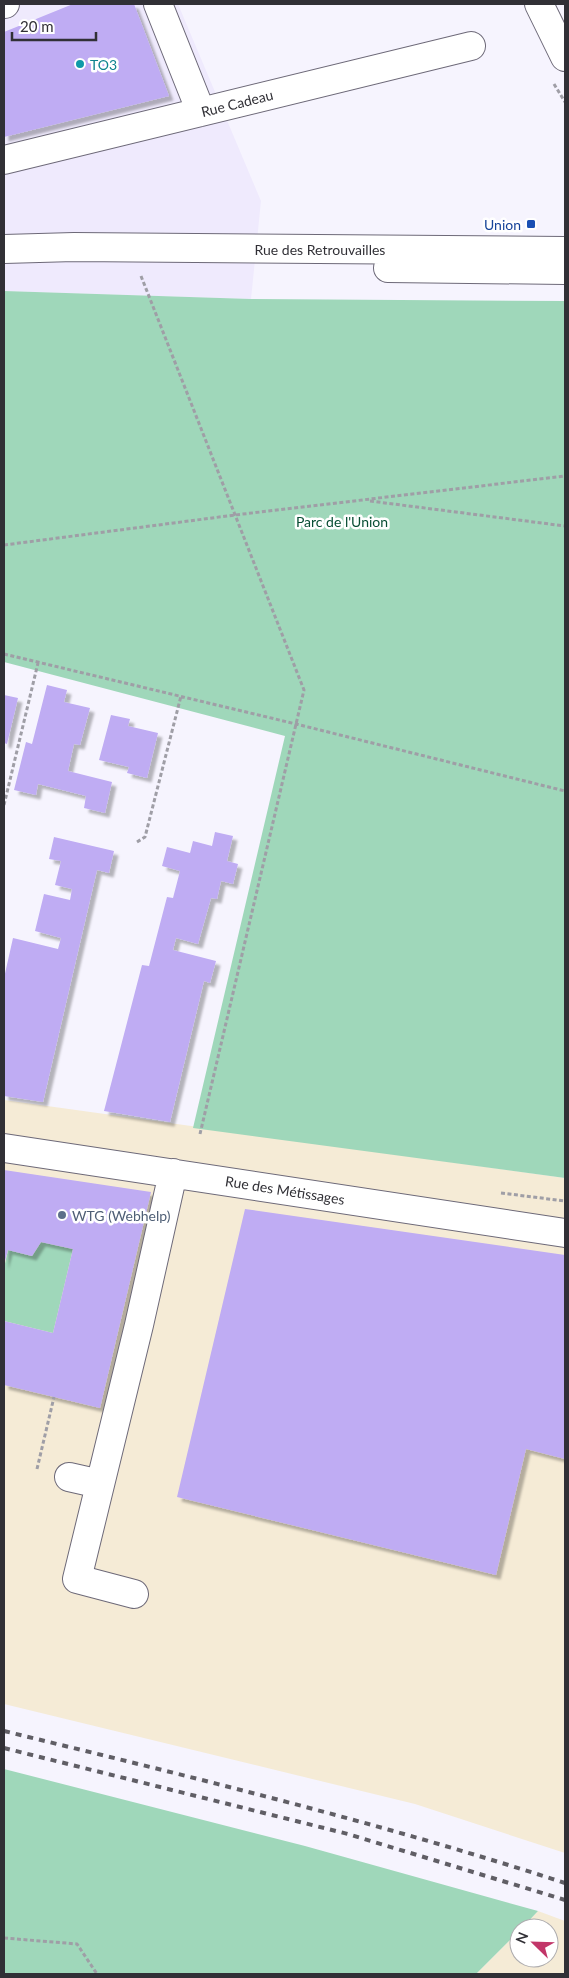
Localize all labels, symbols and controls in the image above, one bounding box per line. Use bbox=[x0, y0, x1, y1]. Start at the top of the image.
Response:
scale bar bbox=[12, 10, 96, 42]
text: 20 m bbox=[20, 17, 54, 35]
place label: TO3 bbox=[90, 56, 117, 73]
marker: TO3 bbox=[74, 58, 86, 70]
street label: Rue Cadeau bbox=[199, 86, 275, 120]
place label: Union bbox=[484, 216, 521, 233]
marker: Union bbox=[525, 218, 537, 230]
street label: Rue des Retrouvailles bbox=[255, 241, 385, 258]
park label: Parc de l'Union bbox=[296, 513, 388, 530]
street label: Rue des Métissages bbox=[224, 1172, 346, 1208]
place label: WTG (Webhelp) bbox=[72, 1207, 171, 1224]
marker: WTG (Webhelp) bbox=[56, 1209, 68, 1221]
north arrow bbox=[509, 1918, 559, 1968]
text: N bbox=[512, 1929, 532, 1946]

